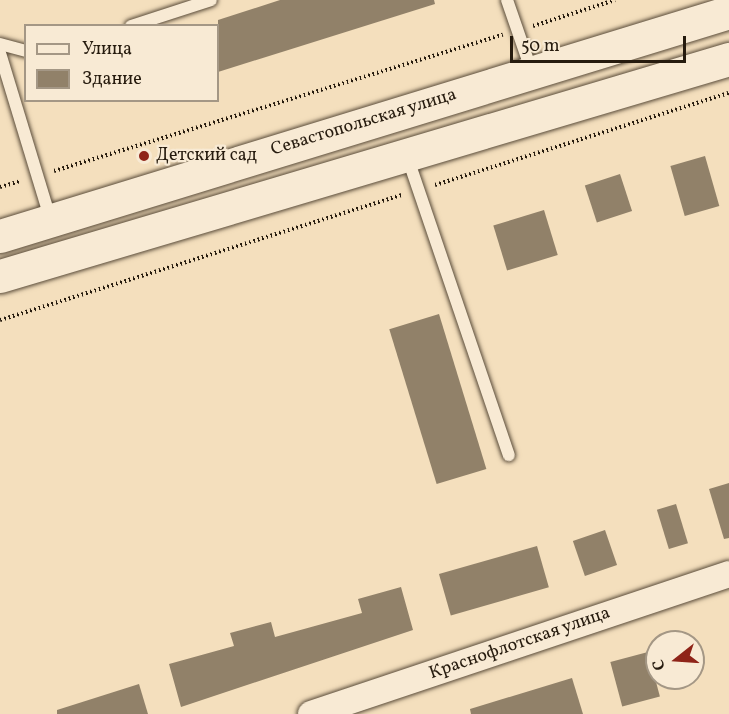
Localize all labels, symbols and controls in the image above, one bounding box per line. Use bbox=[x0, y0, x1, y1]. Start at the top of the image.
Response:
legend bbox=[24, 24, 219, 102]
scale bar bbox=[513, 24, 688, 62]
text: 50 m bbox=[521, 34, 560, 59]
text: Улица bbox=[82, 37, 132, 62]
text: Здание bbox=[82, 67, 142, 92]
street label: Севастопольская улица bbox=[268, 84, 460, 162]
place label: Детский сад bbox=[156, 145, 257, 167]
marker: Детский сад bbox=[137, 149, 151, 163]
street label: Краснофлотская улица bbox=[426, 603, 614, 685]
north arrow bbox=[645, 630, 705, 690]
text: С bbox=[648, 657, 672, 673]

